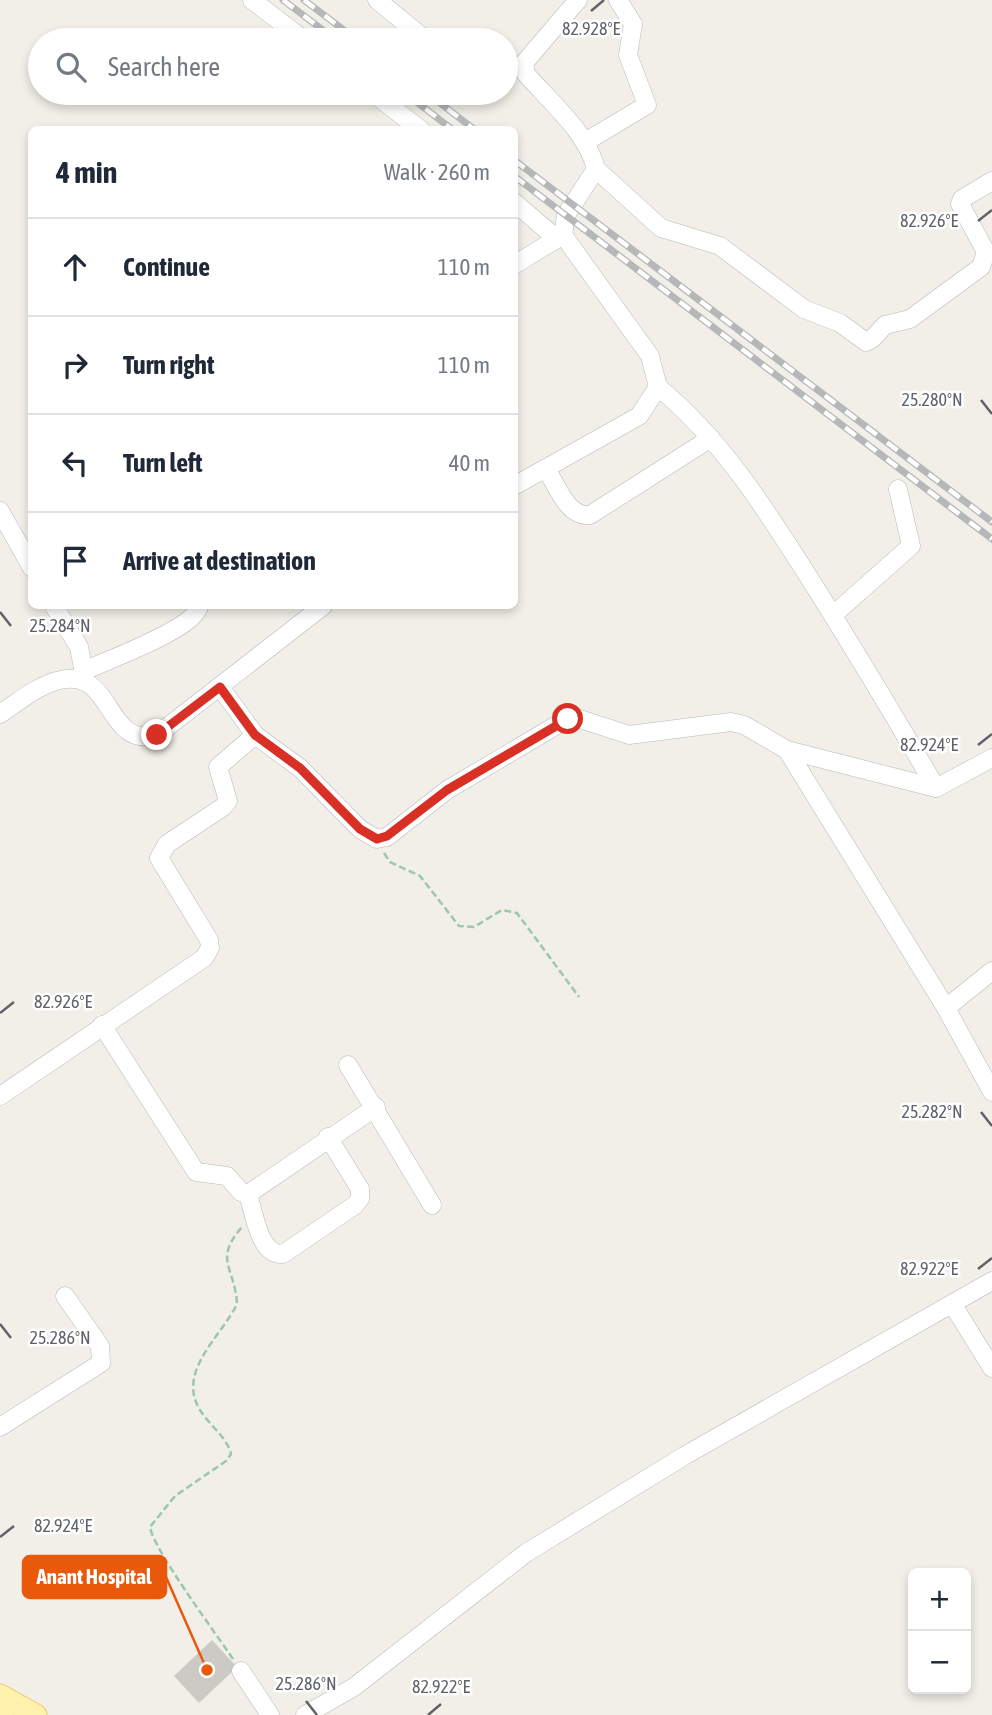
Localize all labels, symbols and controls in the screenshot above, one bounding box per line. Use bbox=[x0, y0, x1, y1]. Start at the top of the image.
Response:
text: 82.928°E bbox=[562, 18, 620, 39]
search box bbox=[28, 28, 518, 105]
icon: search bbox=[52, 48, 90, 86]
text: Search here bbox=[108, 52, 220, 82]
text: 4 min bbox=[56, 155, 117, 189]
text: Walk · 260 m bbox=[384, 159, 490, 185]
text: 82.926°E bbox=[900, 210, 958, 231]
icon: ahead bbox=[56, 248, 94, 286]
text: Continue bbox=[123, 252, 210, 282]
text: 110 m bbox=[438, 254, 490, 280]
icon: right bbox=[56, 346, 94, 384]
text: Turn right bbox=[123, 350, 214, 380]
text: 110 m bbox=[438, 352, 490, 378]
text: 25.280°N bbox=[901, 389, 963, 410]
icon: left bbox=[56, 444, 94, 482]
text: Turn left bbox=[123, 448, 203, 478]
text: 40 m bbox=[449, 450, 490, 476]
icon: arrive bbox=[56, 542, 94, 580]
text: Arrive at destination bbox=[123, 546, 316, 576]
text: 25.284°N bbox=[29, 615, 91, 636]
route start bbox=[552, 703, 583, 734]
route end bbox=[141, 719, 172, 750]
text: 82.924°E bbox=[900, 734, 958, 755]
text: 82.926°E bbox=[34, 991, 92, 1012]
text: 25.282°N bbox=[901, 1101, 963, 1122]
text: 82.922°E bbox=[900, 1258, 958, 1279]
text: 25.286°N bbox=[29, 1327, 91, 1348]
text: 82.924°E bbox=[34, 1515, 92, 1536]
callout: Anant Hospital bbox=[23, 1556, 166, 1598]
text: Anant Hospital bbox=[36, 1564, 152, 1588]
map controls bbox=[908, 1568, 971, 1694]
button: + bbox=[908, 1568, 971, 1631]
button: − bbox=[908, 1631, 971, 1694]
text: 25.286°N bbox=[275, 1673, 337, 1694]
text: 82.922°E bbox=[412, 1676, 470, 1697]

